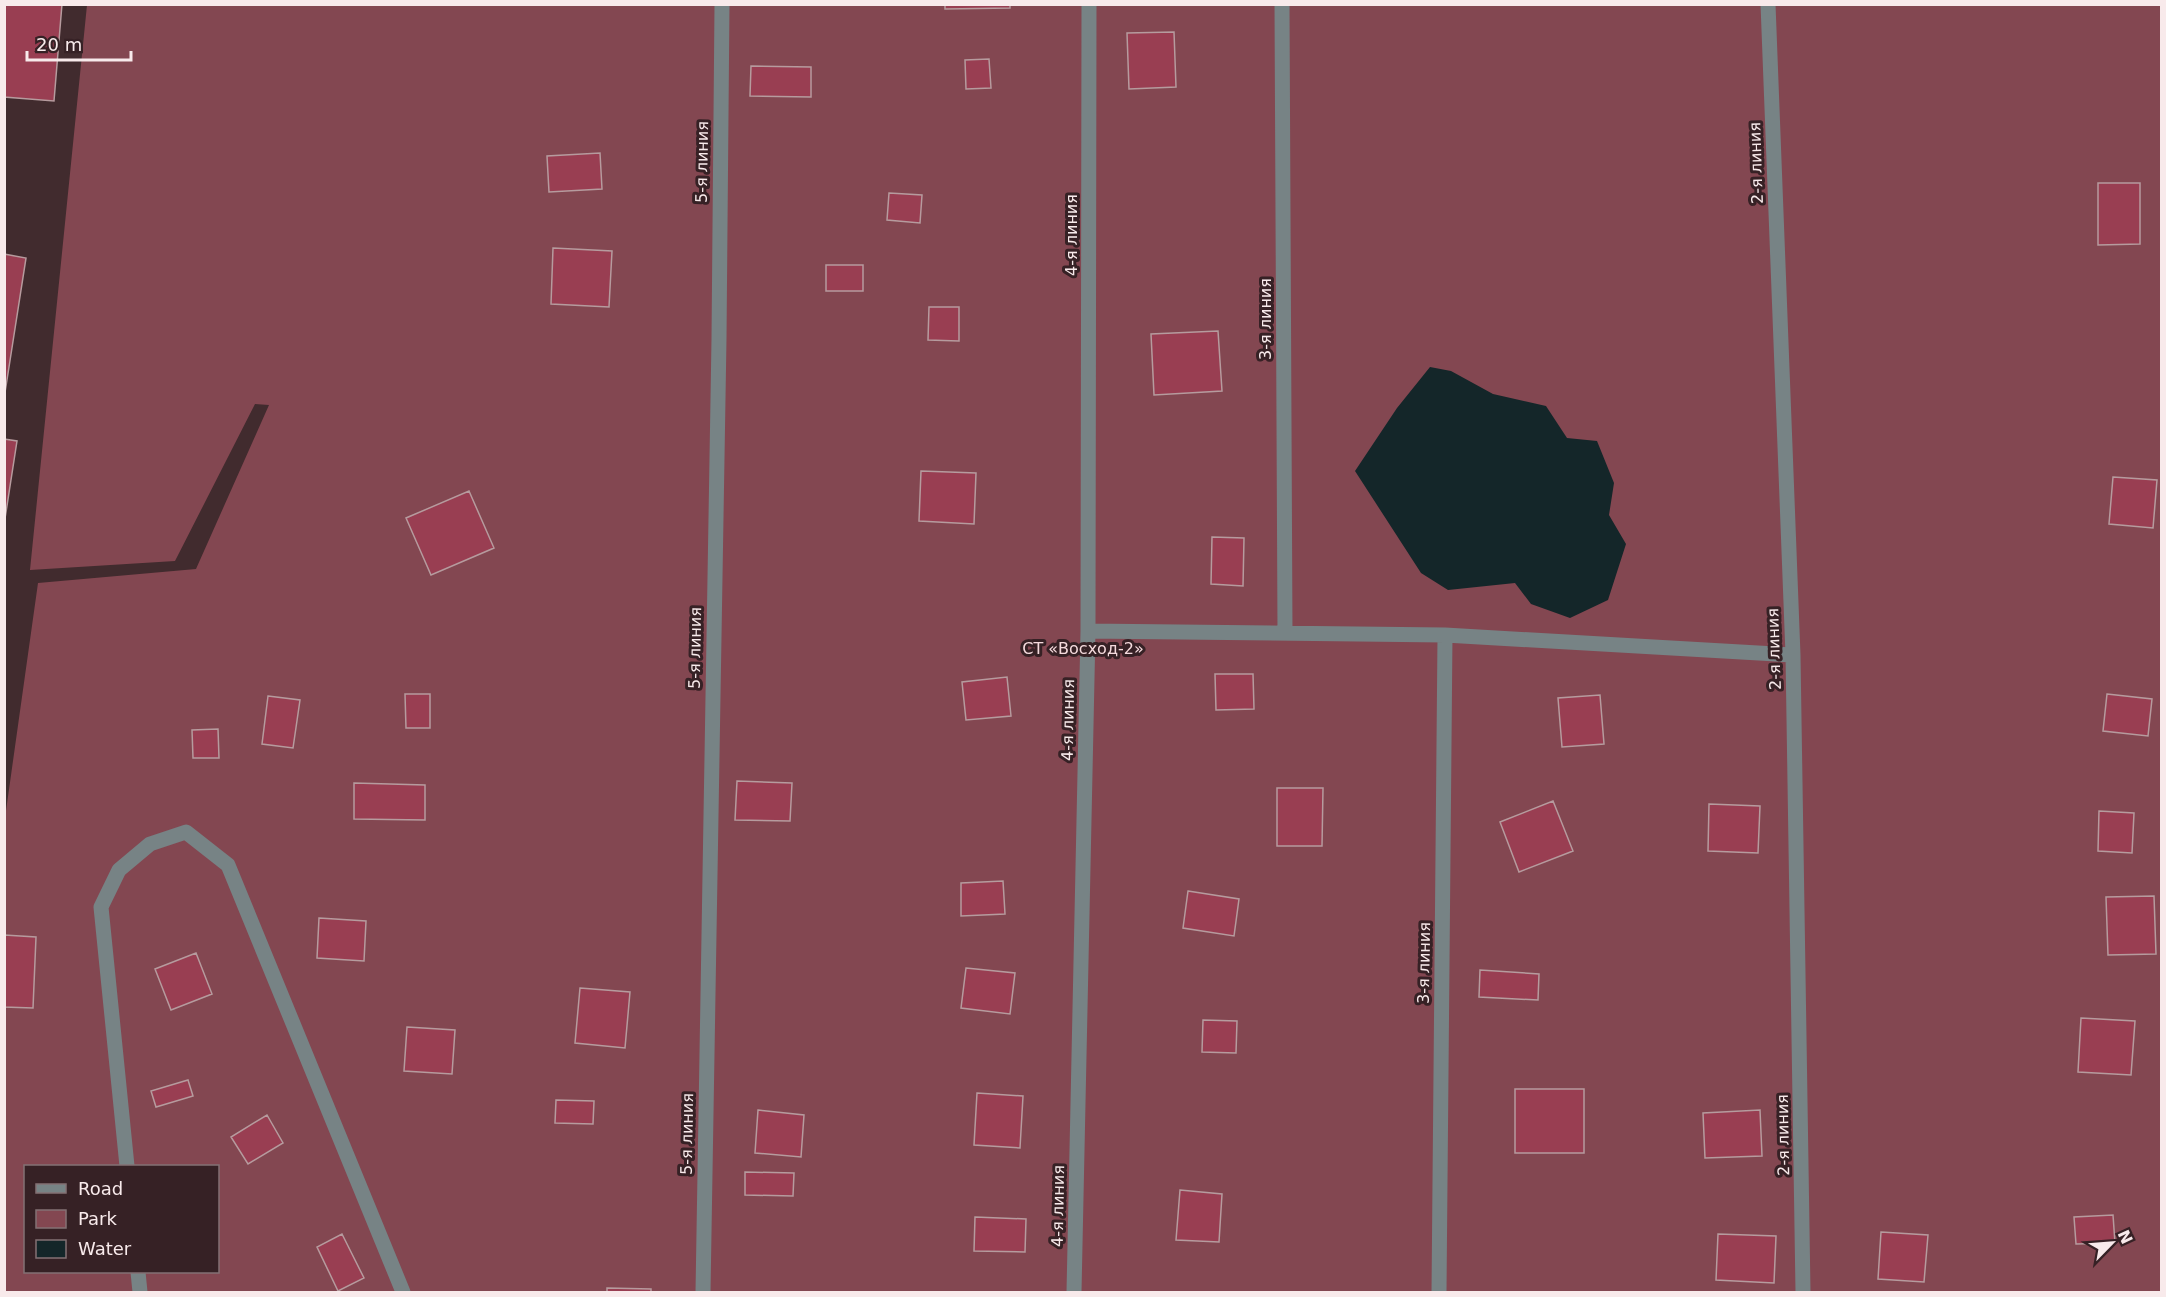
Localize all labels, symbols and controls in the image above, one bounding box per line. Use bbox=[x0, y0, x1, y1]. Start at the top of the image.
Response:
scale bar bbox=[27, 24, 130, 62]
text: 20 m bbox=[36, 34, 82, 55]
street label: 5-я линия bbox=[692, 121, 712, 203]
street label: 2-я линия bbox=[1745, 122, 1767, 204]
street label: 4-я линия bbox=[1062, 194, 1081, 276]
street label: 3-я линия bbox=[1256, 278, 1275, 360]
street label: 5-я линия bbox=[685, 607, 705, 689]
street label: 2-я линия bbox=[1763, 608, 1785, 690]
park label: СТ «Восход-2» bbox=[1022, 639, 1144, 658]
street label: 4-я линия bbox=[1058, 679, 1078, 761]
street label: 3-я линия bbox=[1414, 922, 1434, 1004]
street label: 5-я линия bbox=[677, 1093, 697, 1175]
street label: 2-я линия bbox=[1773, 1094, 1793, 1176]
legend bbox=[24, 1165, 219, 1273]
street label: 4-я линия bbox=[1048, 1165, 1068, 1247]
text: Road bbox=[78, 1178, 123, 1199]
text: Park bbox=[78, 1208, 117, 1229]
north arrow bbox=[2082, 1213, 2142, 1273]
text: N bbox=[2114, 1227, 2137, 1247]
text: Water bbox=[78, 1238, 132, 1259]

